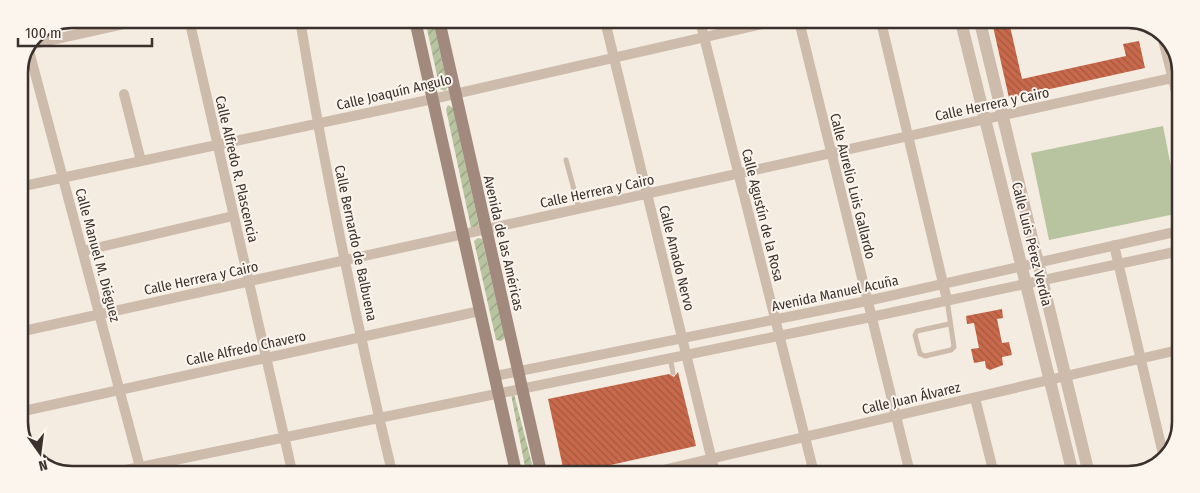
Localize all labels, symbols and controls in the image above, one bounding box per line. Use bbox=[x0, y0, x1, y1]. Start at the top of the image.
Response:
scale bar bbox=[18, 15, 151, 47]
text: 100 m bbox=[25, 24, 62, 42]
street label: Calle Joaquín Angulo bbox=[335, 71, 453, 114]
street label: Calle Herrera y Cairo bbox=[933, 84, 1051, 125]
street label: Calle Alfredo R. Plascencia bbox=[211, 94, 262, 244]
street label: Calle Aurelio Luis Gallardo bbox=[826, 111, 879, 261]
street label: Calle Agustín de la Rosa bbox=[738, 147, 787, 283]
street label: Calle Bernardo de Balbuena bbox=[331, 163, 380, 323]
street label: Calle Herrera y Cairo bbox=[538, 171, 656, 212]
street label: Avenida de las Américas bbox=[480, 174, 527, 312]
street label: Calle Luis Pérez Verdia bbox=[1008, 180, 1055, 308]
street label: Calle Manuel M. Diéguez bbox=[72, 186, 124, 324]
street label: Calle Amado Nervo bbox=[655, 204, 698, 313]
street label: Calle Herrera y Cairo bbox=[142, 258, 260, 299]
street label: Avenida Manuel Acuña bbox=[770, 272, 900, 315]
street label: Calle Alfredo Chavero bbox=[185, 327, 308, 369]
street label: Calle Juan Álvarez bbox=[860, 378, 962, 418]
north arrow bbox=[15, 428, 65, 478]
text: N bbox=[37, 456, 49, 474]

